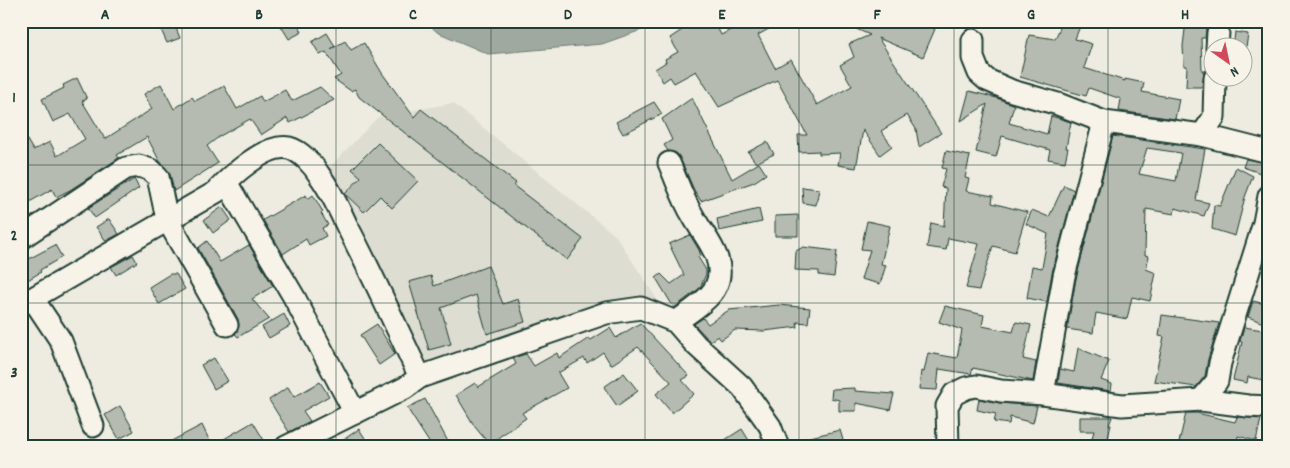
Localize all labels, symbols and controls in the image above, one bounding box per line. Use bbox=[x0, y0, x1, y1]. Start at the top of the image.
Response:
text: A bbox=[101, 4, 110, 27]
text: B bbox=[255, 4, 263, 27]
text: C bbox=[409, 4, 417, 27]
text: D bbox=[564, 4, 573, 27]
text: E bbox=[718, 4, 726, 27]
text: F bbox=[873, 4, 881, 27]
text: G bbox=[1027, 4, 1035, 27]
text: H bbox=[1181, 4, 1189, 27]
north arrow bbox=[1202, 38, 1252, 88]
text: N bbox=[1226, 61, 1242, 82]
text: 1 bbox=[12, 87, 16, 110]
text: 2 bbox=[11, 225, 18, 248]
text: 3 bbox=[10, 362, 18, 385]

